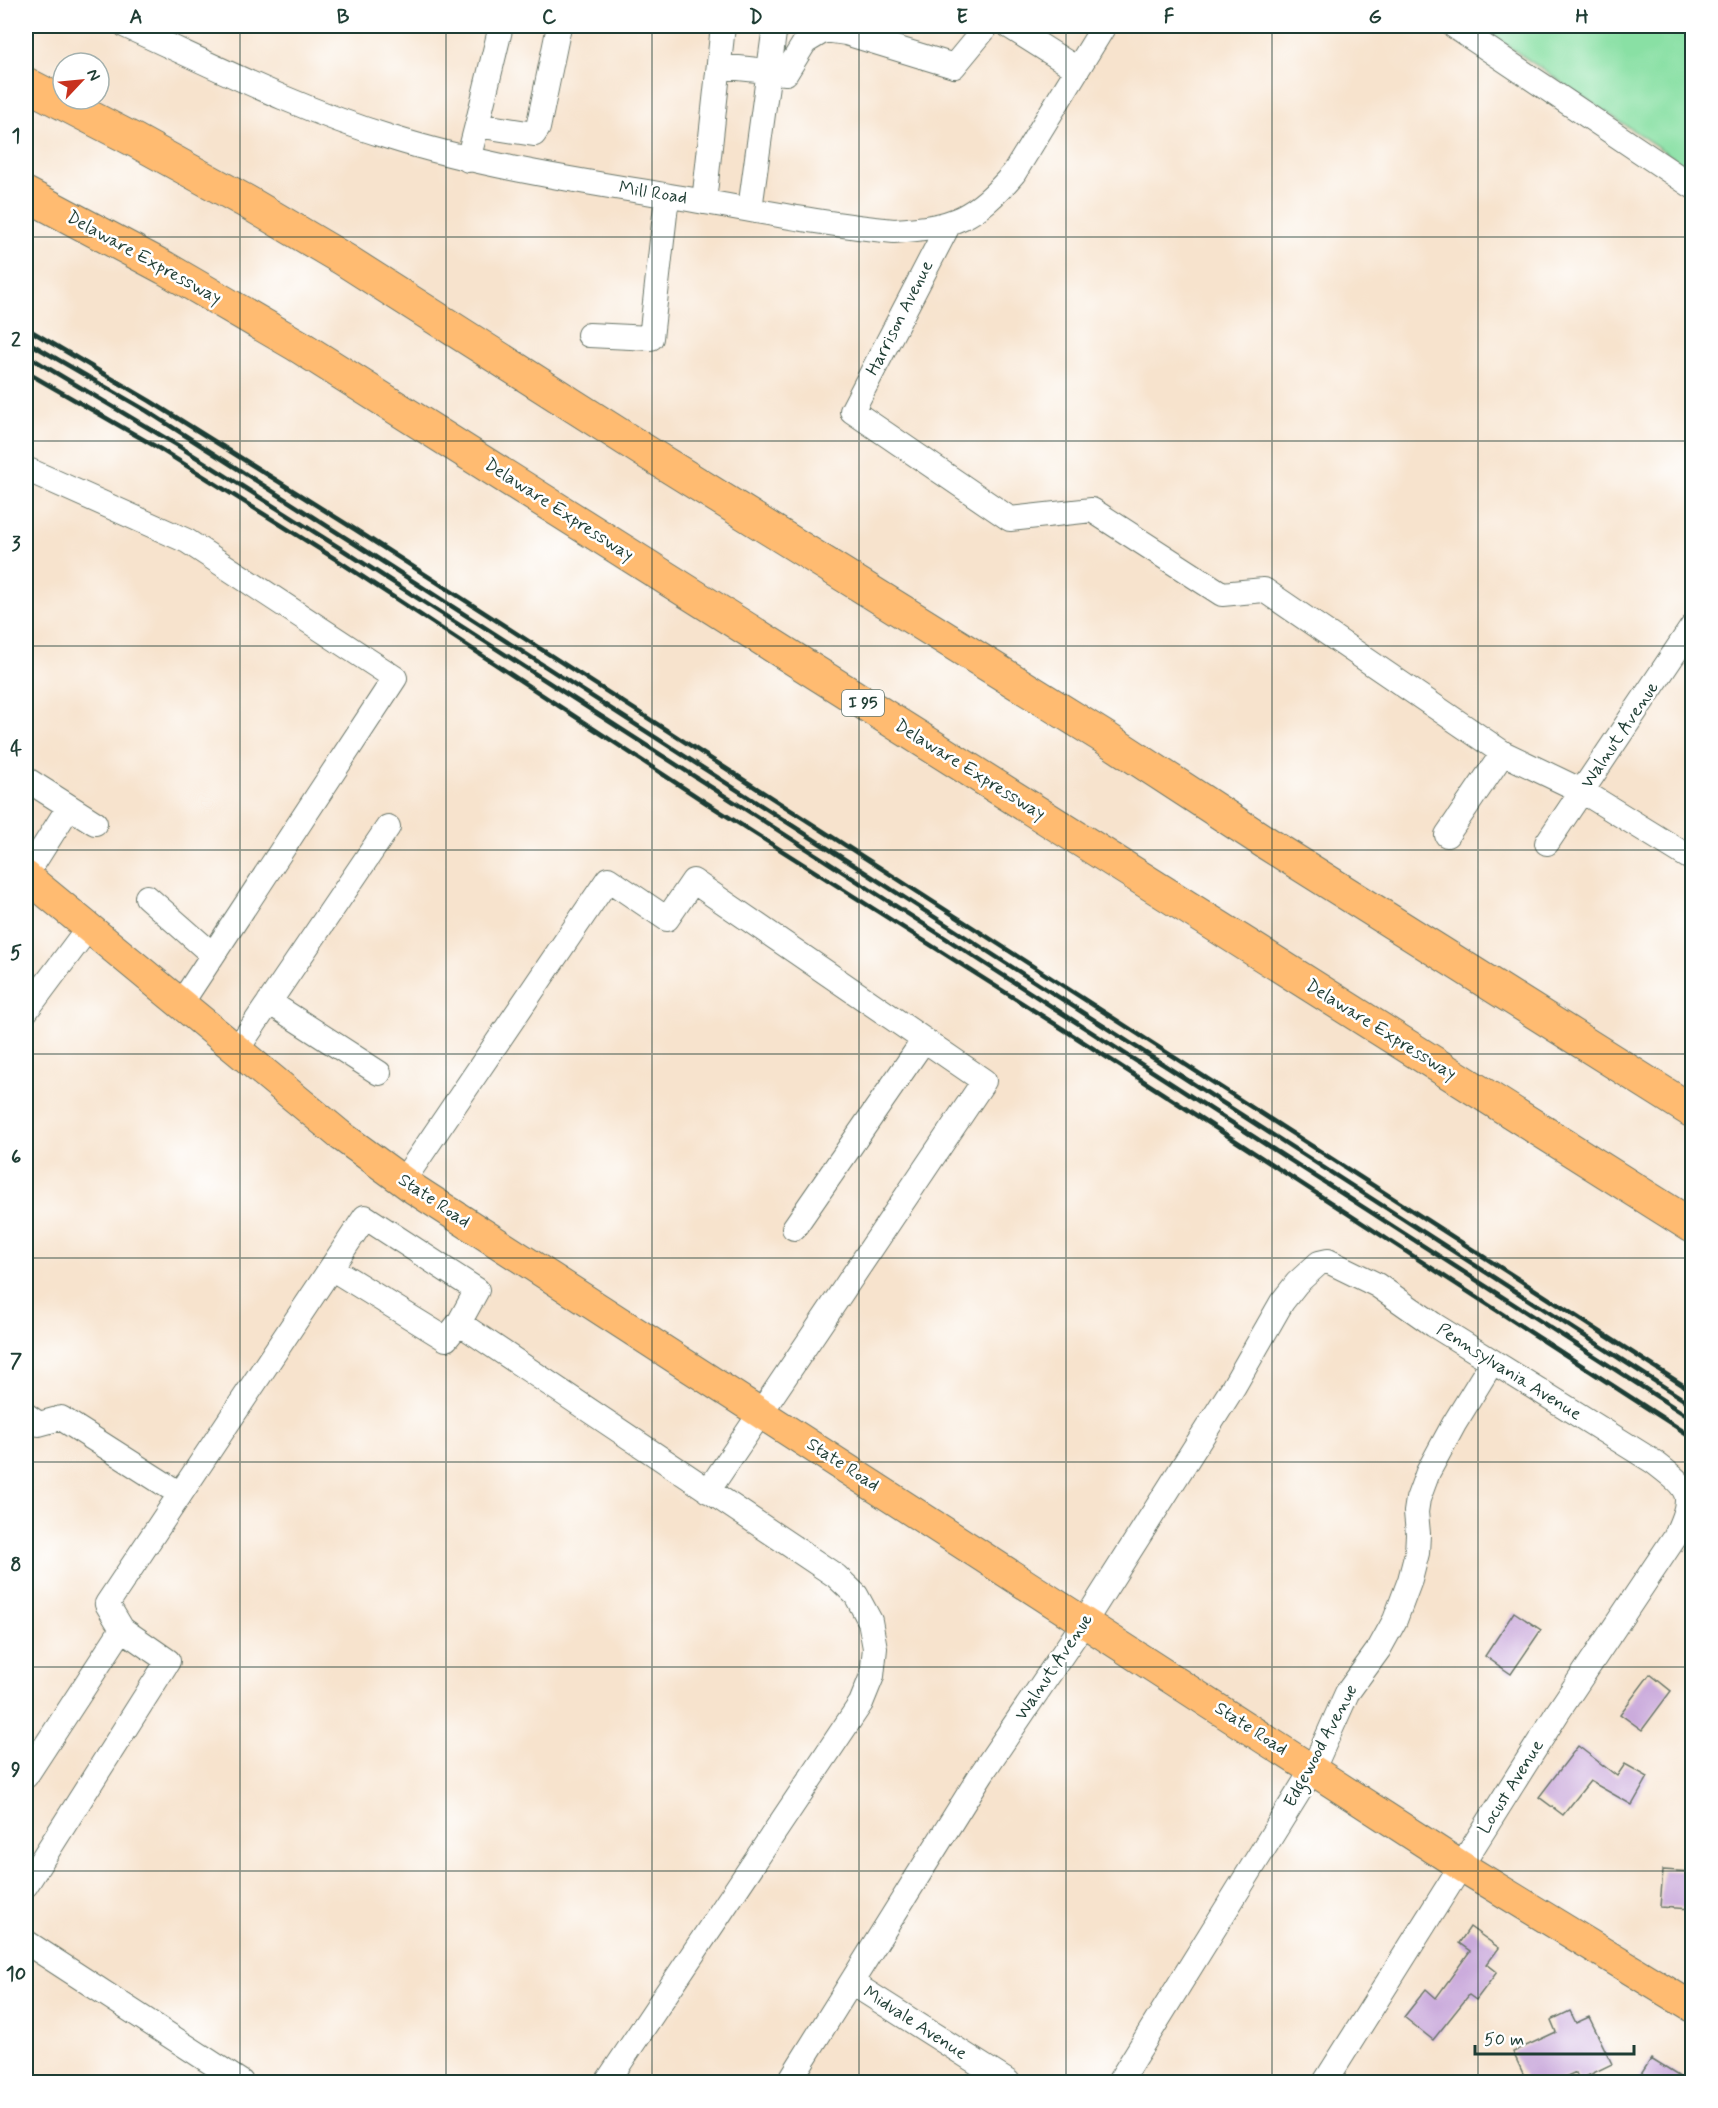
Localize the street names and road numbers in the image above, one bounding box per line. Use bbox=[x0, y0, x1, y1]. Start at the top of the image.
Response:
street label: Mill Road bbox=[617, 176, 689, 210]
street label: Delaware Expressway bbox=[62, 205, 226, 311]
street label: Harrison Avenue bbox=[861, 256, 939, 380]
street label: Delaware Expressway bbox=[480, 453, 638, 567]
street label: Walnut Avenue bbox=[1575, 677, 1665, 793]
road number: I 95 bbox=[842, 690, 884, 716]
street label: Delaware Expressway bbox=[890, 714, 1050, 826]
street label: Delaware Expressway bbox=[1301, 974, 1461, 1086]
street label: State Road bbox=[393, 1168, 475, 1234]
street label: Pennsylvania Avenue bbox=[1432, 1318, 1586, 1426]
street label: State Road bbox=[802, 1433, 884, 1497]
street label: Walnut Avenue bbox=[1009, 1609, 1099, 1725]
street label: Edgewood Avenue bbox=[1279, 1680, 1365, 1813]
street label: State Road bbox=[1210, 1697, 1292, 1761]
street label: Locust Avenue bbox=[1472, 1735, 1550, 1839]
street label: Midvale Avenue bbox=[858, 1980, 972, 2066]

